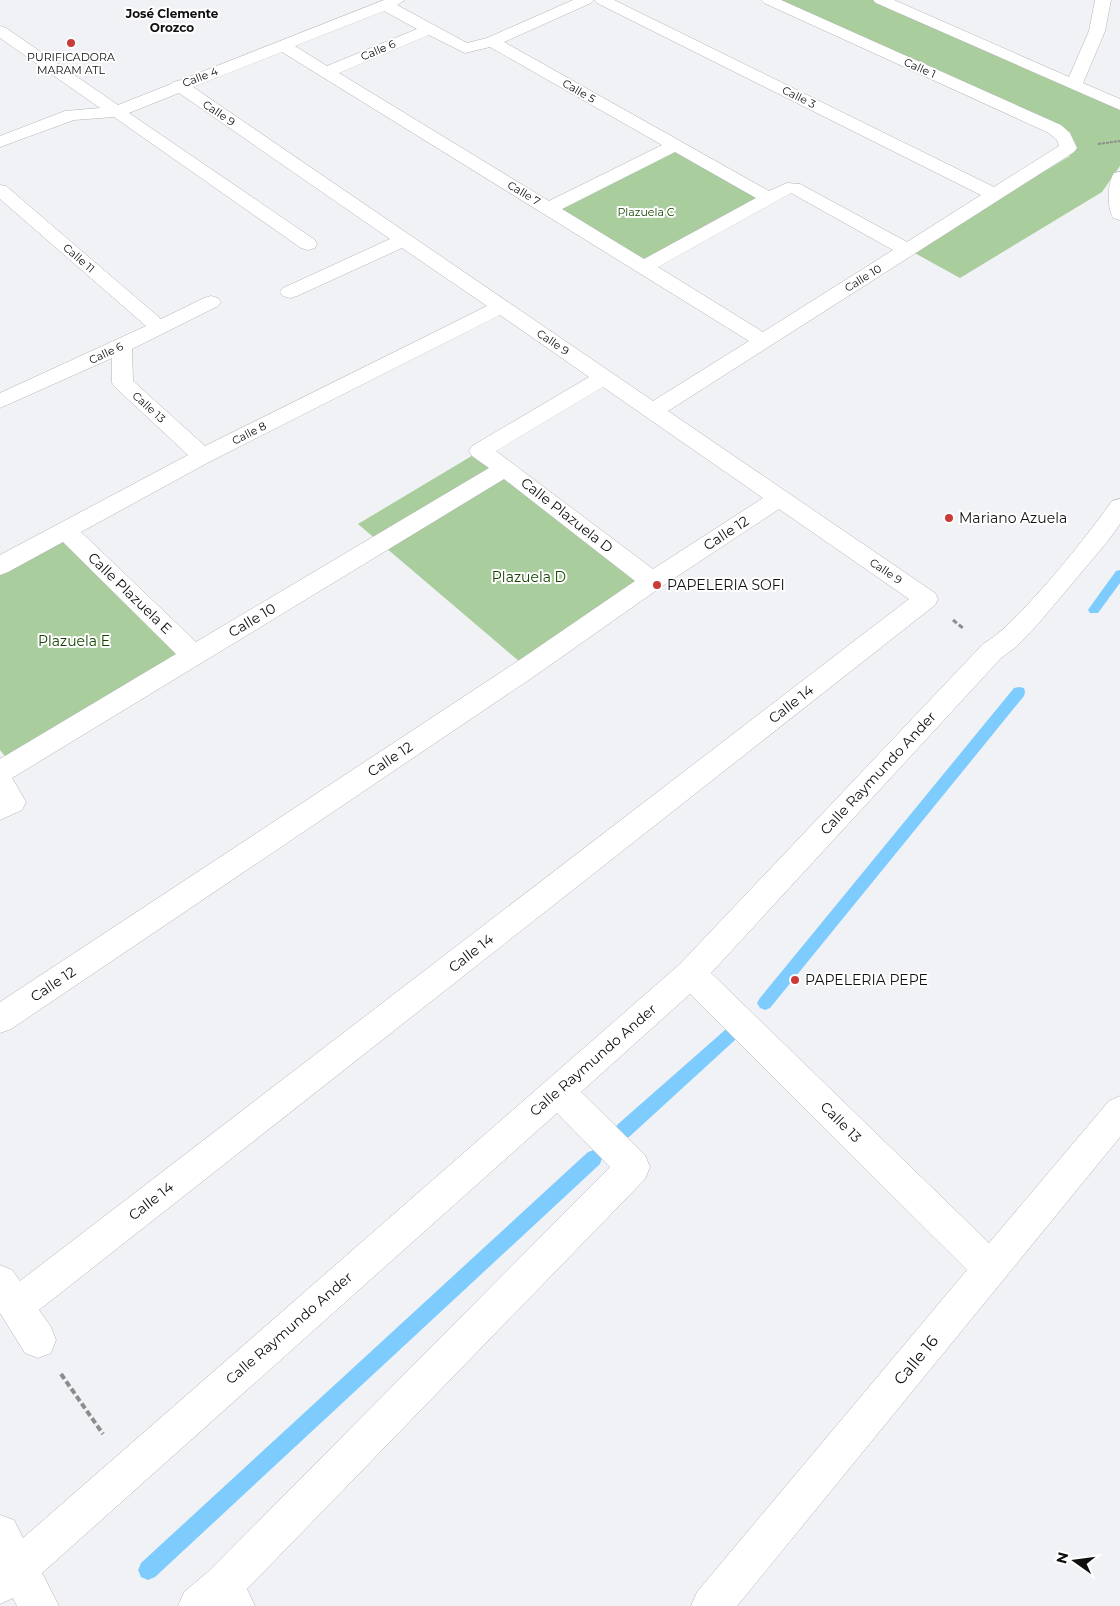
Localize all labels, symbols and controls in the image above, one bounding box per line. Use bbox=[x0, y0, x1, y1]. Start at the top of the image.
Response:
district label: José Clemente Orozco bbox=[125, 6, 219, 35]
street label: Calle 6 bbox=[359, 36, 398, 64]
marker: PURIFICADORA MARAM ATL bbox=[65, 37, 77, 49]
place label: PURIFICADORA MARAM ATL bbox=[27, 50, 115, 77]
street label: Calle 1 bbox=[902, 55, 938, 81]
street label: Calle 4 bbox=[180, 64, 220, 90]
street label: Calle 5 bbox=[560, 76, 598, 106]
street label: Calle 3 bbox=[780, 83, 818, 111]
street label: Calle 9 bbox=[200, 97, 238, 129]
street label: Calle 7 bbox=[505, 178, 543, 208]
park label: Plazuela C bbox=[617, 205, 675, 219]
street label: Calle 11 bbox=[60, 240, 98, 276]
street label: Calle 10 bbox=[842, 261, 884, 295]
street label: Calle 9 bbox=[534, 326, 572, 358]
street label: Calle 6 bbox=[87, 339, 126, 367]
street label: Calle 13 bbox=[130, 388, 168, 426]
street label: Calle 8 bbox=[229, 418, 269, 448]
street label: Calle Plazuela D bbox=[517, 473, 617, 557]
place label: Mariano Azuela bbox=[959, 509, 1067, 527]
street label: Calle 12 bbox=[700, 512, 752, 554]
marker: Mariano Azuela bbox=[943, 512, 955, 524]
street label: Calle Plazuela E bbox=[84, 548, 176, 638]
street label: Calle 9 bbox=[867, 555, 905, 587]
park label: Plazuela D bbox=[492, 568, 566, 586]
place label: PAPELERIA SOFI bbox=[667, 576, 785, 594]
marker: PAPELERIA SOFI bbox=[651, 579, 663, 591]
street label: Calle 10 bbox=[225, 599, 279, 641]
park label: Plazuela E bbox=[38, 632, 110, 650]
street label: Calle 14 bbox=[765, 680, 818, 727]
street label: Calle Raymundo Ander bbox=[816, 707, 940, 838]
street label: Calle 12 bbox=[364, 737, 416, 781]
street label: Calle 14 bbox=[445, 929, 498, 976]
street label: Calle 12 bbox=[27, 962, 79, 1006]
place label: PAPELERIA PEPE bbox=[805, 971, 928, 989]
marker: PAPELERIA PEPE bbox=[789, 974, 801, 986]
street label: Calle Raymundo Ander bbox=[526, 1000, 660, 1120]
street label: Calle 13 bbox=[817, 1098, 865, 1146]
street label: Calle 14 bbox=[125, 1177, 178, 1224]
street label: Calle Raymundo Ander bbox=[222, 1268, 356, 1388]
street label: Calle 16 bbox=[890, 1331, 942, 1389]
north arrow bbox=[1050, 1536, 1100, 1586]
text: N bbox=[1052, 1550, 1072, 1566]

